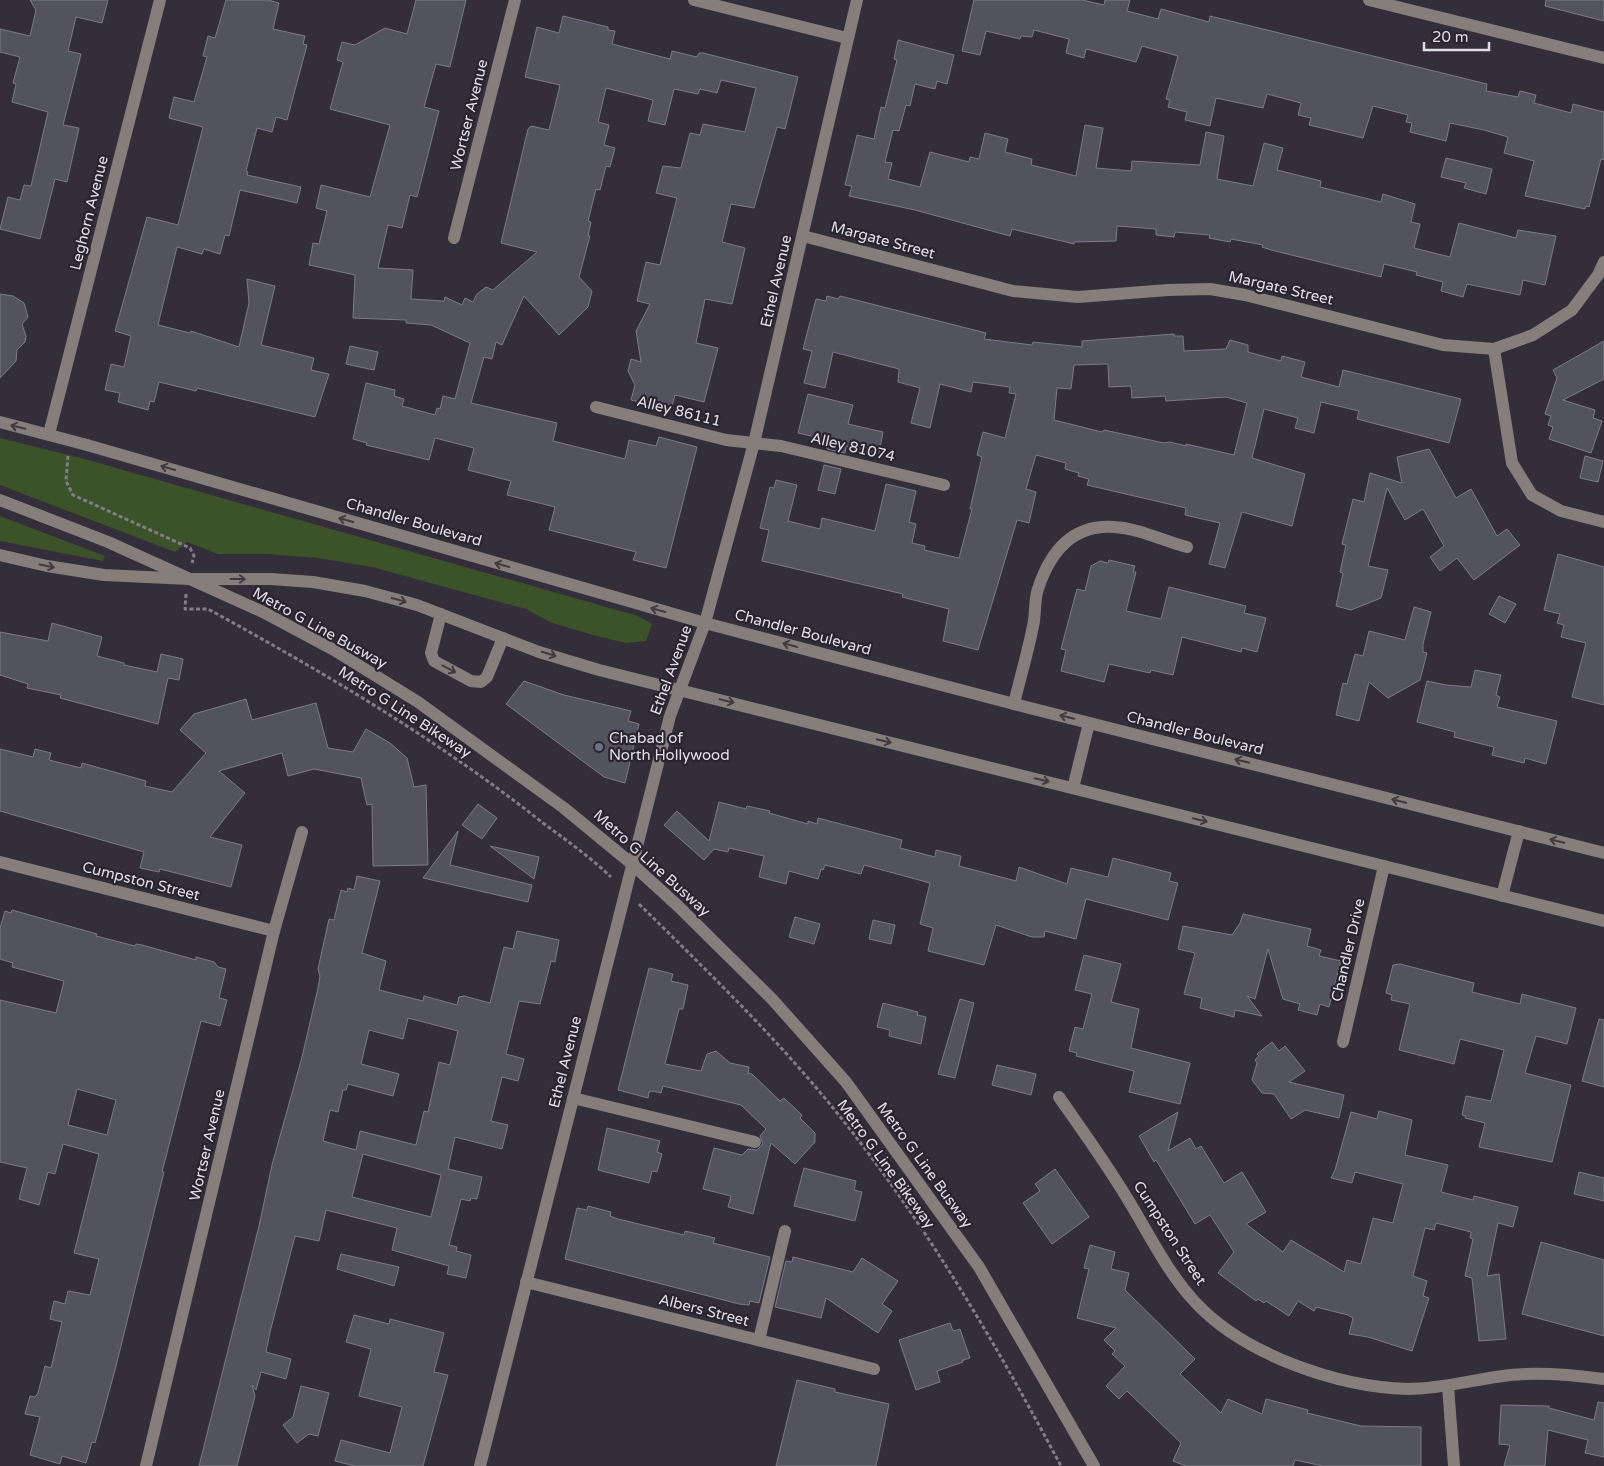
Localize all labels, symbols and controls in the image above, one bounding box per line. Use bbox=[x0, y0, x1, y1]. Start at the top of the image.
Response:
scale bar bbox=[1424, 20, 1489, 52]
text: 20 m bbox=[1432, 28, 1469, 46]
street label: Wortser Avenue bbox=[446, 57, 492, 173]
street label: Leghorn Avenue bbox=[66, 154, 112, 272]
street label: Margate Street bbox=[829, 217, 937, 263]
street label: Ethel Avenue bbox=[757, 233, 795, 329]
street label: Margate Street bbox=[1227, 267, 1335, 309]
street label: Alley 86111 bbox=[635, 392, 723, 430]
one-way arrow bbox=[11, 422, 27, 431]
street label: Alley 81074 bbox=[809, 429, 897, 465]
one-way arrow bbox=[161, 463, 177, 473]
street label: Chandler Boulevard bbox=[344, 494, 484, 550]
one-way arrow bbox=[338, 514, 354, 524]
one-way arrow bbox=[495, 559, 511, 569]
one-way arrow bbox=[39, 562, 55, 572]
one-way arrow bbox=[230, 574, 246, 584]
street label: Metro G Line Busway bbox=[250, 584, 390, 672]
one-way arrow bbox=[390, 595, 406, 605]
one-way arrow bbox=[651, 605, 667, 615]
street label: Chandler Boulevard bbox=[733, 605, 873, 659]
street label: Ethel Avenue bbox=[646, 623, 696, 717]
one-way arrow bbox=[783, 640, 799, 650]
one-way arrow bbox=[540, 650, 556, 660]
street label: Metro G Line Bikeway bbox=[335, 662, 475, 762]
one-way arrow bbox=[441, 665, 456, 674]
one-way arrow bbox=[718, 697, 734, 706]
street label: Chandler Boulevard bbox=[1125, 707, 1265, 759]
one-way arrow bbox=[1060, 712, 1076, 721]
place label: Chabad of North Hollywood bbox=[609, 729, 730, 764]
one-way arrow bbox=[876, 737, 892, 746]
marker: Chabad of North Hollywood bbox=[593, 741, 605, 753]
one-way arrow bbox=[1234, 756, 1250, 765]
one-way arrow bbox=[1034, 776, 1050, 785]
one-way arrow bbox=[1392, 796, 1408, 805]
street label: Metro G Line Busway bbox=[590, 806, 714, 920]
one-way arrow bbox=[1191, 816, 1207, 825]
one-way arrow bbox=[1549, 835, 1565, 845]
street label: Cumpston Street bbox=[80, 858, 202, 904]
street label: Chandler Drive bbox=[1327, 897, 1369, 1003]
street label: Ethel Avenue bbox=[545, 1014, 585, 1110]
street label: Wortser Avenue bbox=[185, 1087, 229, 1203]
street label: Metro G Line Bikeway bbox=[833, 1096, 939, 1232]
street label: Metro G Line Busway bbox=[873, 1099, 977, 1231]
street label: Cumpston Street bbox=[1130, 1178, 1210, 1289]
street label: Albers Street bbox=[657, 1290, 751, 1330]

